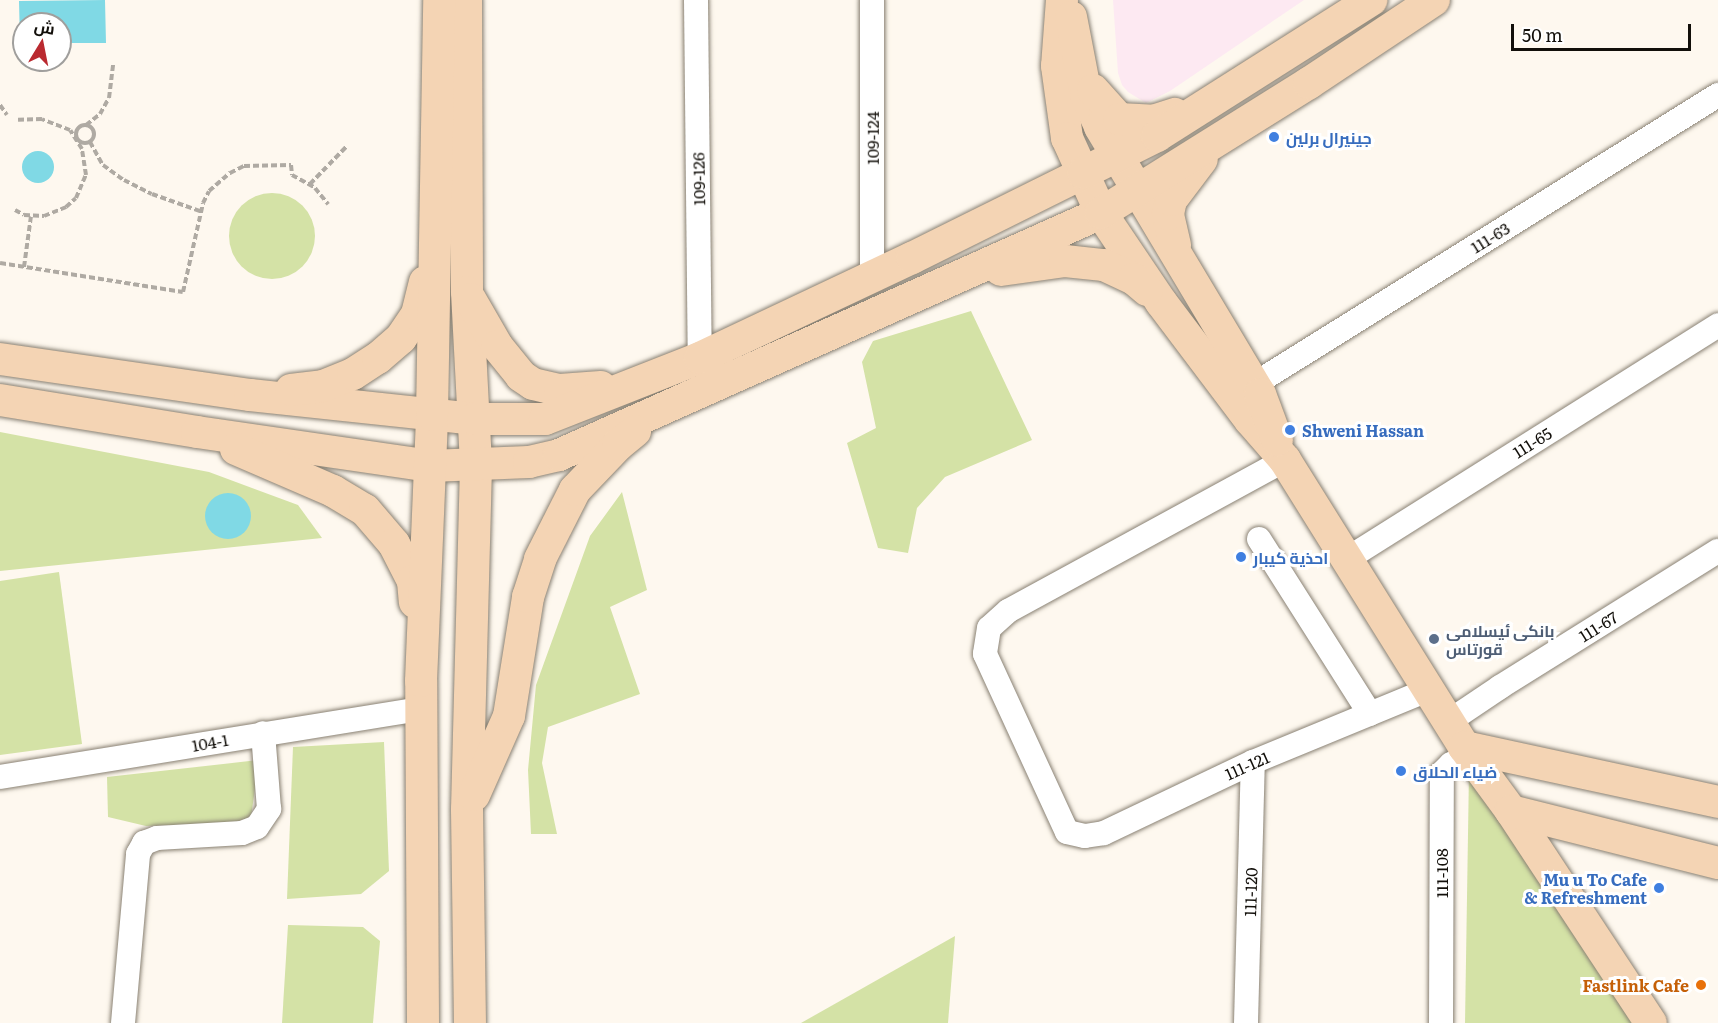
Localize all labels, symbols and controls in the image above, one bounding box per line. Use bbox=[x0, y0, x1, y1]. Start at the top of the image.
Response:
north arrow bbox=[12, 12, 72, 72]
scale bar bbox=[1514, 12, 1694, 50]
text: ش bbox=[33, 13, 57, 40]
text: 50 m bbox=[1522, 21, 1563, 48]
street label: 109-124 bbox=[862, 111, 882, 165]
place label: جينيرال برلين bbox=[1286, 127, 1372, 147]
marker: جينيرال برلين bbox=[1267, 130, 1281, 144]
street label: 109-126 bbox=[688, 152, 708, 206]
street label: 111-63 bbox=[1467, 218, 1513, 256]
place label: Shweni Hassan bbox=[1302, 420, 1424, 440]
marker: Shweni Hassan bbox=[1283, 423, 1297, 437]
street label: 111-65 bbox=[1509, 423, 1555, 461]
place label: احذية كيبار bbox=[1253, 547, 1328, 567]
marker: احذية كيبار bbox=[1234, 550, 1248, 564]
street label: 111-67 bbox=[1575, 607, 1621, 645]
place label: بانکی ئیسلامی قورتاس bbox=[1446, 620, 1555, 658]
marker: بانکی ئیسلامی قورتاس bbox=[1427, 632, 1441, 646]
street label: 104-1 bbox=[190, 729, 230, 755]
street label: 111-121 bbox=[1222, 747, 1272, 783]
place label: ضياء الحلاق bbox=[1413, 761, 1497, 781]
marker: ضياء الحلاق bbox=[1394, 764, 1408, 778]
street label: 111-108 bbox=[1431, 848, 1451, 898]
street label: 111-120 bbox=[1240, 867, 1260, 917]
place label: Mu u To Cafe & Refreshment bbox=[1524, 869, 1647, 907]
marker: Mu u To Cafe & Refreshment bbox=[1652, 881, 1666, 895]
place label: Fastlink Cafe bbox=[1582, 975, 1689, 995]
marker: Fastlink Cafe bbox=[1694, 978, 1708, 992]

